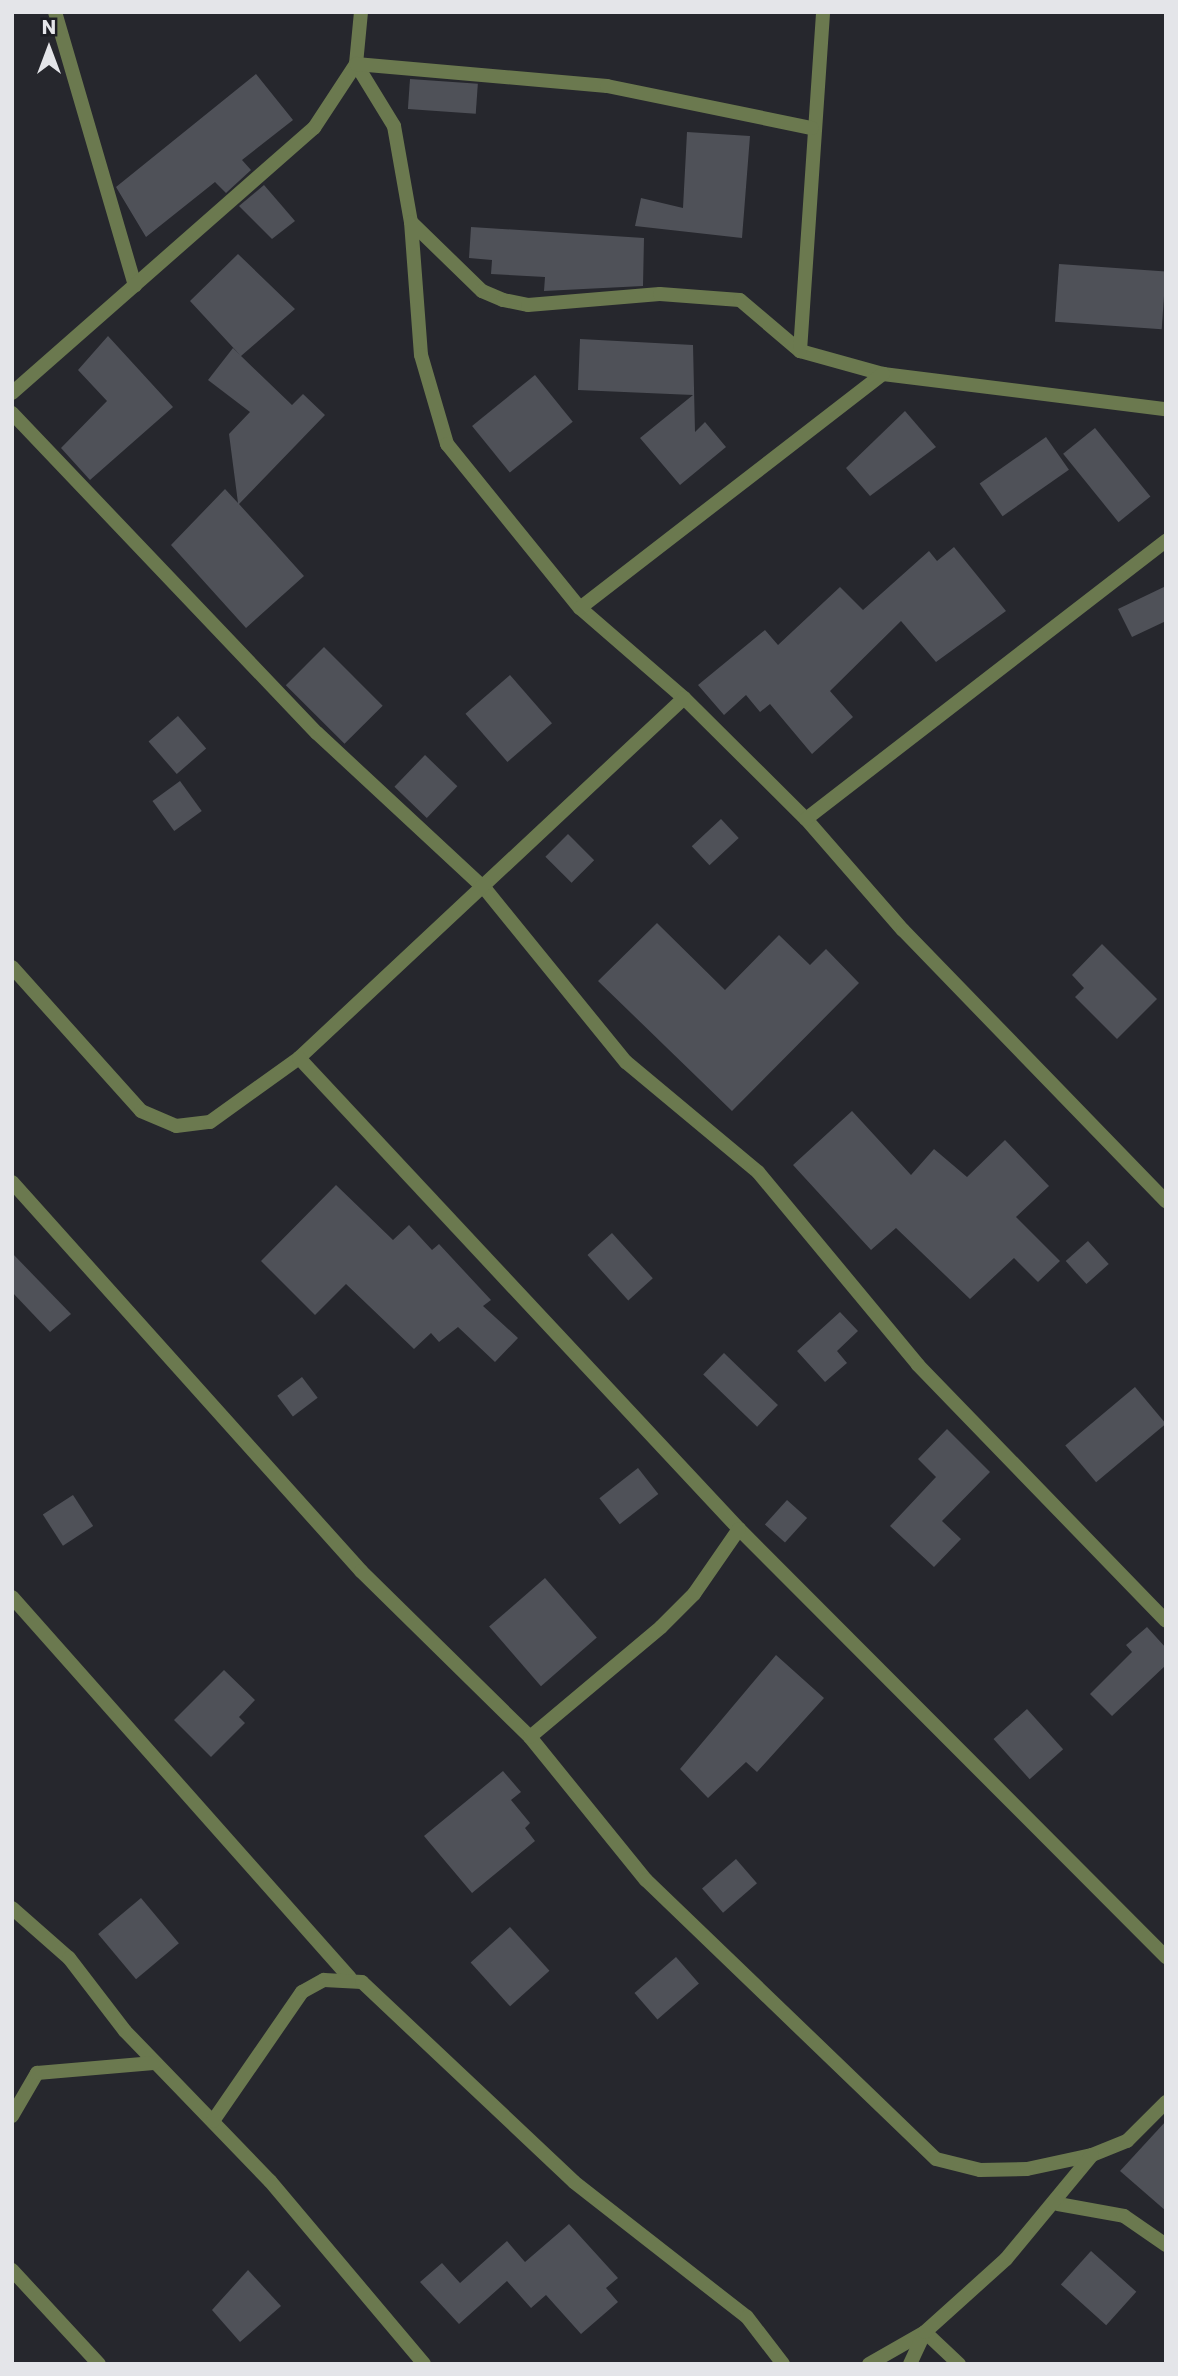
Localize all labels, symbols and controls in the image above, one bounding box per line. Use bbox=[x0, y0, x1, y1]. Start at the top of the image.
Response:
north arrow bbox=[14, 14, 84, 84]
text: N bbox=[42, 14, 56, 41]

